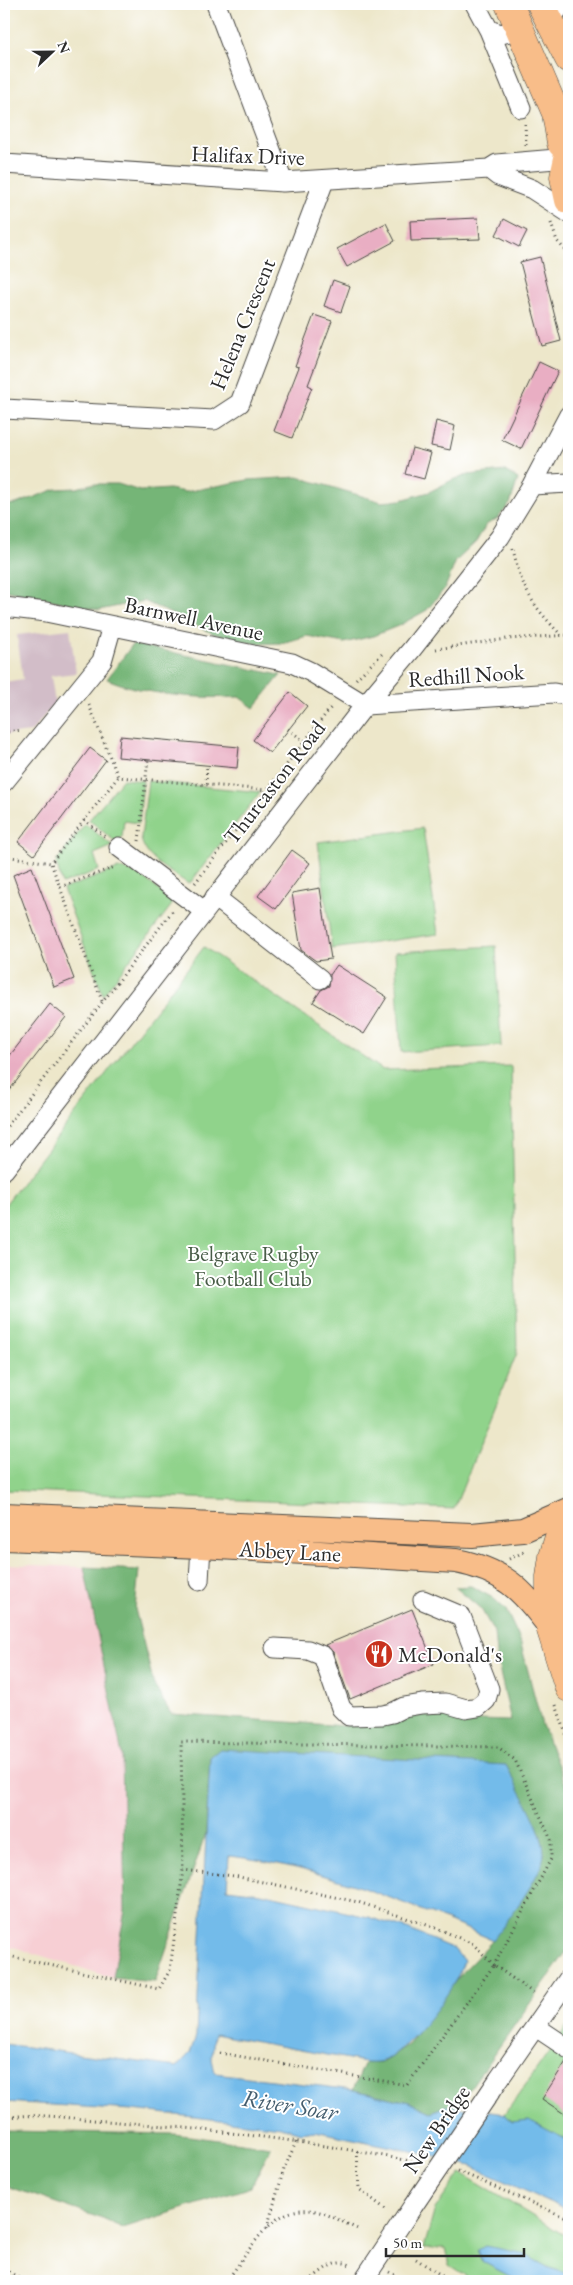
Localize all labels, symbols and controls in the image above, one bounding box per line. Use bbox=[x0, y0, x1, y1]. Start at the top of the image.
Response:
north arrow bbox=[28, 28, 78, 78]
text: N bbox=[54, 39, 75, 56]
street label: Halifax Drive bbox=[191, 139, 306, 172]
street label: Helena Crescent bbox=[203, 254, 282, 394]
street label: Barnwell Avenue bbox=[122, 590, 266, 647]
street label: Redhill Nook bbox=[407, 657, 526, 694]
street label: Thurcaston Road bbox=[217, 714, 332, 850]
park label: Belgrave Rugby Football Club bbox=[187, 1239, 319, 1293]
street label: Abbey Lane bbox=[237, 1534, 342, 1569]
restaurant icon: McDonald's bbox=[364, 1639, 394, 1669]
place label: McDonald's bbox=[398, 1640, 502, 1669]
street label: New Bridge bbox=[396, 2079, 477, 2179]
water label: River Soar bbox=[240, 2082, 342, 2128]
scale bar bbox=[386, 2225, 523, 2257]
text: 50 m bbox=[393, 2233, 422, 2252]

